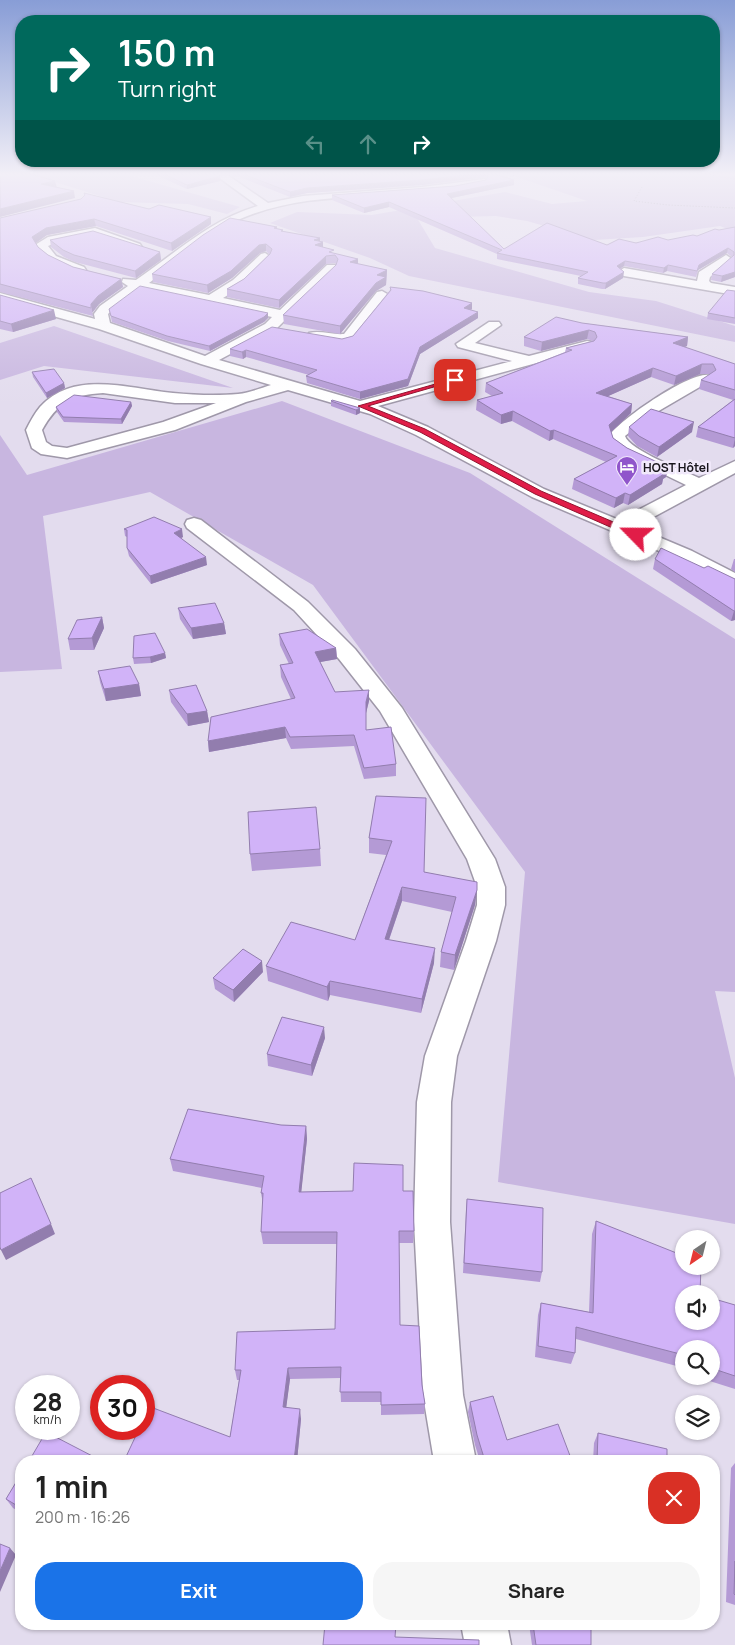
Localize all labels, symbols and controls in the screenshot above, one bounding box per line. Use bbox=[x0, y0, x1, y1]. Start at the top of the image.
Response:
text: 150 m bbox=[118, 29, 215, 77]
icon: right bbox=[35, 35, 100, 100]
text: Turn right bbox=[118, 74, 216, 104]
icon: left bbox=[301, 130, 329, 158]
icon: ahead bbox=[354, 130, 382, 158]
icon: right bbox=[407, 130, 435, 158]
pin bbox=[434, 359, 476, 401]
icon: arrive bbox=[441, 366, 469, 394]
hotel icon: HOST Hôtel bbox=[615, 455, 639, 486]
place label: HOST Hôtel bbox=[643, 459, 709, 476]
position arrow bbox=[609, 508, 661, 560]
north arrow bbox=[675, 1230, 720, 1275]
map controls bbox=[675, 1230, 720, 1440]
button: sound bbox=[675, 1285, 720, 1330]
button: search bbox=[675, 1340, 720, 1385]
speed limit sign: 30 bbox=[90, 1375, 155, 1440]
text: 28 bbox=[32, 1384, 63, 1419]
button: layers bbox=[675, 1395, 720, 1440]
text: km/h bbox=[34, 1411, 61, 1428]
text: 1 min bbox=[35, 1466, 108, 1507]
button: close bbox=[648, 1472, 700, 1524]
text: 200 m · 16:26 bbox=[35, 1506, 130, 1528]
button: Exit bbox=[35, 1562, 363, 1620]
button: Share bbox=[373, 1562, 700, 1620]

